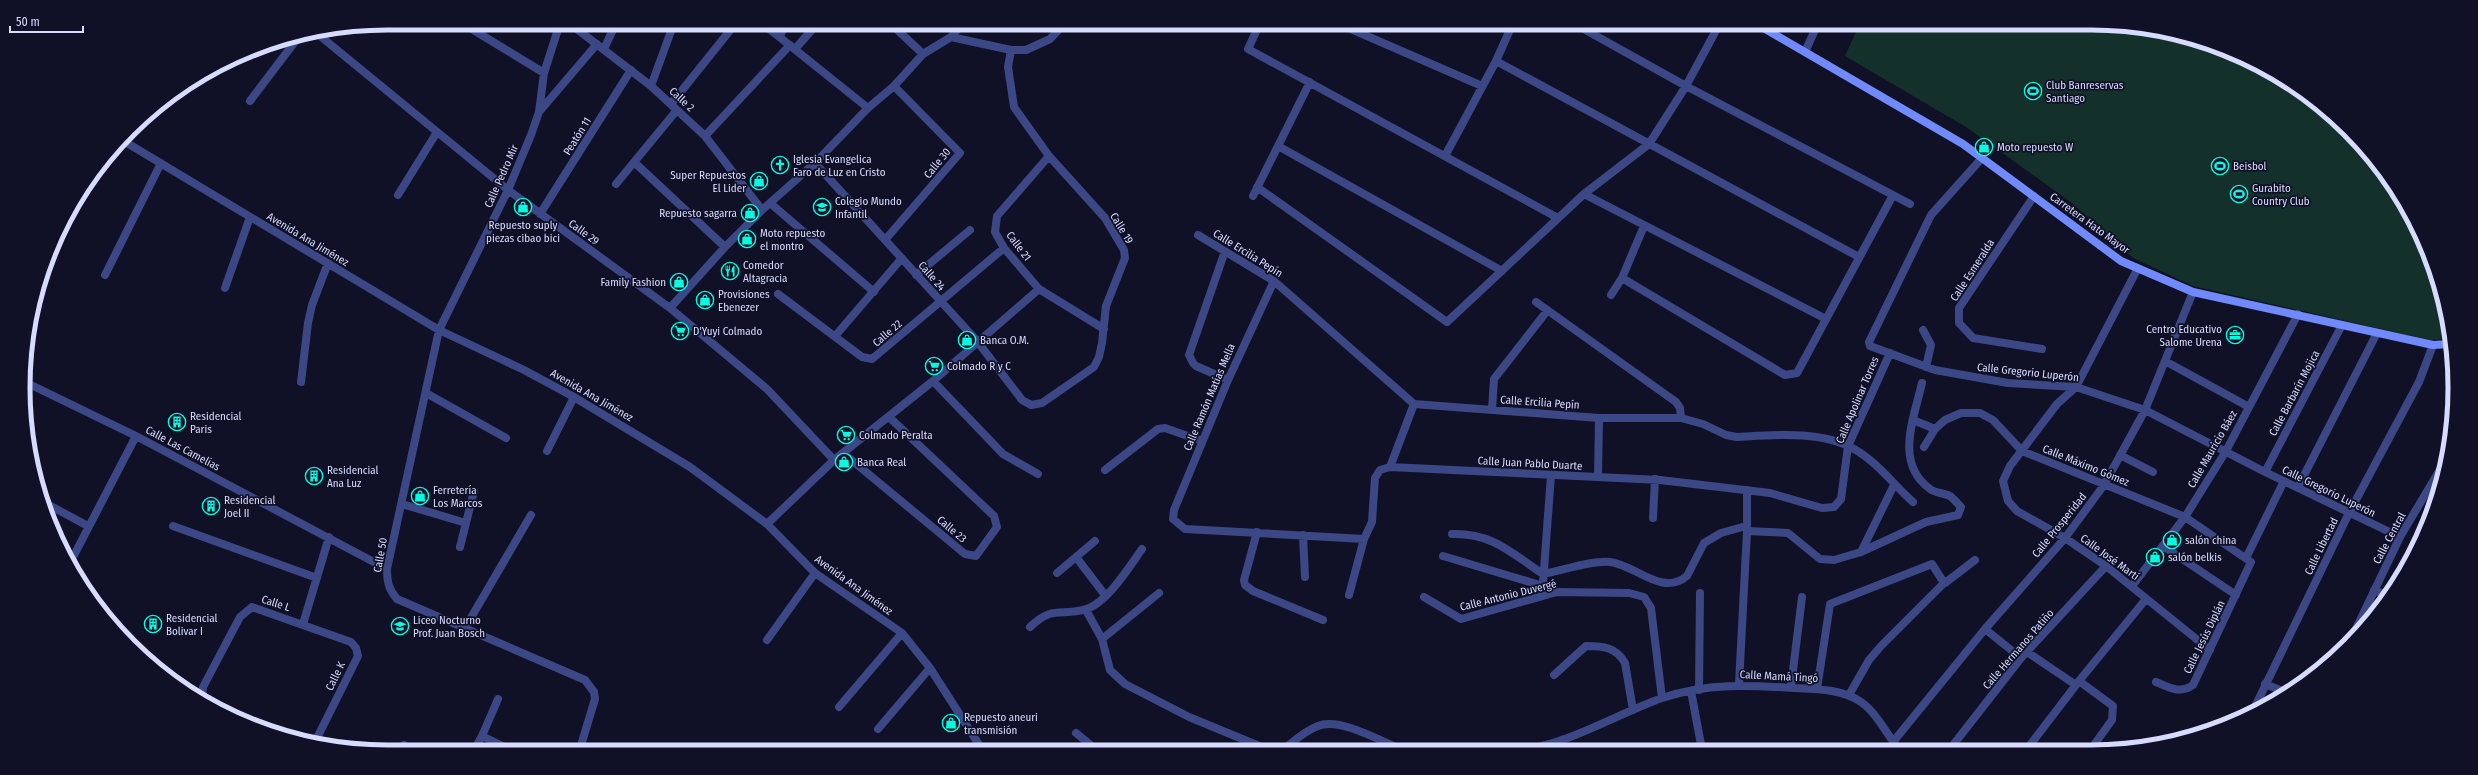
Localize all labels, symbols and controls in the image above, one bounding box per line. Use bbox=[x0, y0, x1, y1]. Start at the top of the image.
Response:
scale bar bbox=[10, 8, 83, 34]
text: 50 m bbox=[16, 15, 40, 29]
place label: Club Banreservas Santiago bbox=[2046, 79, 2124, 105]
sports icon: Club Banreservas Santiago bbox=[2023, 81, 2043, 101]
street label: Calle 2 bbox=[666, 85, 697, 114]
street label: Peatón 11 bbox=[561, 115, 594, 158]
shop icon: Moto repuesto W bbox=[1974, 137, 1994, 157]
place label: Moto repuesto W bbox=[1997, 141, 2073, 154]
street label: Calle Pedro Mir bbox=[482, 143, 521, 210]
street label: Calle 30 bbox=[921, 145, 954, 181]
place label: Iglesia Evangelica Faro de Luz en Cristo bbox=[793, 153, 886, 179]
church icon: Iglesia Evangelica Faro de Luz en Cristo bbox=[770, 155, 790, 175]
sports icon: Beisbol bbox=[2210, 156, 2230, 176]
place label: Beisbol bbox=[2233, 160, 2267, 173]
place label: Super Repuestos El Lider bbox=[670, 169, 746, 195]
shop icon: Super Repuestos El Lider bbox=[749, 171, 769, 191]
place label: Gurabito Country Club bbox=[2252, 182, 2310, 208]
sports icon: Gurabito Country Club bbox=[2229, 184, 2249, 204]
street label: Carretera Hato Mayor bbox=[2047, 190, 2132, 257]
place label: Colegio Mundo Infantil bbox=[835, 195, 902, 221]
shop icon: Repuesto suply piezas cibao bici bbox=[513, 197, 533, 217]
school or university icon: Colegio Mundo Infantil bbox=[812, 197, 832, 217]
shop icon: Repuesto sagarra bbox=[740, 203, 760, 223]
place label: Repuesto sagarra bbox=[659, 207, 737, 220]
street label: Avenida Ana Jiménez bbox=[264, 210, 352, 269]
street label: Calle 19 bbox=[1107, 210, 1136, 246]
street label: Calle 29 bbox=[566, 217, 602, 248]
place label: Repuesto suply piezas cibao bici bbox=[486, 219, 560, 245]
place label: Moto repuesto el montro bbox=[760, 227, 826, 253]
street label: Calle Ercilia Pepín bbox=[1211, 227, 1285, 280]
shop icon: Moto repuesto el montro bbox=[737, 229, 757, 249]
street label: Calle 21 bbox=[1003, 229, 1034, 264]
street label: Calle Esmeralda bbox=[1948, 237, 1997, 304]
place label: Comedor Altagracia bbox=[743, 259, 787, 285]
street label: Calle 24 bbox=[915, 259, 948, 294]
restaurant icon: Comedor Altagracia bbox=[720, 261, 740, 281]
shop icon: Family Fashion bbox=[669, 272, 689, 292]
place label: Family Fashion bbox=[601, 276, 666, 289]
place label: Provisiones Ebenezer bbox=[718, 288, 770, 314]
shop icon: Provisiones Ebenezer bbox=[695, 290, 715, 310]
street label: Calle 22 bbox=[870, 317, 905, 350]
supermarket icon: D'Yuyi Colmado bbox=[670, 321, 690, 341]
place label: Centro Educativo Salome Urena bbox=[2146, 323, 2222, 349]
place label: D'Yuyi Colmado bbox=[693, 325, 762, 338]
office icon: Centro Educativo Salome Urena bbox=[2225, 325, 2245, 345]
shop icon: Banca O.M. bbox=[957, 330, 977, 350]
place label: Banca O.M. bbox=[980, 334, 1029, 347]
street label: Calle Ramón Matías Mella bbox=[1181, 342, 1238, 453]
street label: Calle Barbarín Mojica bbox=[2266, 348, 2322, 438]
street label: Calle Apolinar Torres bbox=[1833, 355, 1882, 446]
supermarket icon: Colmado R y C bbox=[924, 356, 944, 376]
place label: Colmado R y C bbox=[947, 360, 1011, 373]
street label: Calle Gregorio Luperón bbox=[1976, 361, 2080, 384]
street label: Avenida Ana Jiménez bbox=[548, 366, 636, 425]
street label: Calle Ercilia Pepín bbox=[1500, 393, 1580, 412]
street label: Calle Mauricio Báez bbox=[2185, 408, 2240, 490]
place label: Residencial Paris bbox=[190, 410, 242, 436]
building icon: Residencial Paris bbox=[167, 412, 187, 432]
street label: Calle Las Camelias bbox=[143, 423, 222, 474]
supermarket icon: Colmado Peralta bbox=[836, 425, 856, 445]
place label: Colmado Peralta bbox=[859, 429, 933, 442]
street label: Calle Máximo Gómez bbox=[2041, 442, 2132, 489]
shop icon: Banca Real bbox=[834, 452, 854, 472]
street label: Calle Juan Pablo Duarte bbox=[1477, 454, 1583, 473]
place label: Banca Real bbox=[857, 456, 906, 469]
street label: Calle Gregorio Luperón bbox=[2280, 463, 2378, 520]
place label: Residencial Ana Luz bbox=[327, 464, 379, 490]
building icon: Residencial Ana Luz bbox=[304, 466, 324, 486]
place label: Ferretería Los Marcos bbox=[433, 484, 483, 510]
shop icon: Ferretería Los Marcos bbox=[410, 486, 430, 506]
street label: Calle Prosperidad bbox=[2029, 490, 2089, 560]
place label: Residencial Joel II bbox=[224, 494, 276, 520]
building icon: Residencial Joel II bbox=[201, 496, 221, 516]
street label: Calle Central bbox=[2370, 510, 2408, 566]
street label: Calle 23 bbox=[934, 513, 969, 545]
street label: Calle Libertad bbox=[2302, 515, 2341, 577]
shop icon: salón china bbox=[2162, 530, 2182, 550]
street label: Calle José Martí bbox=[2078, 532, 2142, 583]
place label: salón china bbox=[2185, 534, 2236, 547]
street label: Calle 50 bbox=[371, 536, 390, 574]
shop icon: salón belkis bbox=[2145, 547, 2165, 567]
place label: salón belkis bbox=[2168, 551, 2222, 564]
street label: Avenida Ana Jiménez bbox=[812, 553, 896, 618]
street label: Calle Antonio Duvergé bbox=[1459, 577, 1558, 614]
street label: Calle L bbox=[260, 593, 292, 614]
street label: Calle Jesús Diplán bbox=[2181, 599, 2228, 676]
street label: Calle Hermanos Patiño bbox=[1980, 607, 2057, 692]
place label: Residencial Bolivar I bbox=[166, 612, 218, 638]
building icon: Residencial Bolivar I bbox=[143, 614, 163, 634]
place label: Liceo Nocturno Prof. Juan Bosch bbox=[413, 614, 485, 640]
school or university icon: Liceo Nocturno Prof. Juan Bosch bbox=[390, 616, 410, 636]
street label: Calle K bbox=[323, 660, 348, 693]
street label: Calle Mamá Tingó bbox=[1739, 668, 1819, 685]
place label: Repuesto aneuri transmisión bbox=[964, 711, 1038, 737]
shop icon: Repuesto aneuri transmisión bbox=[941, 713, 961, 733]

